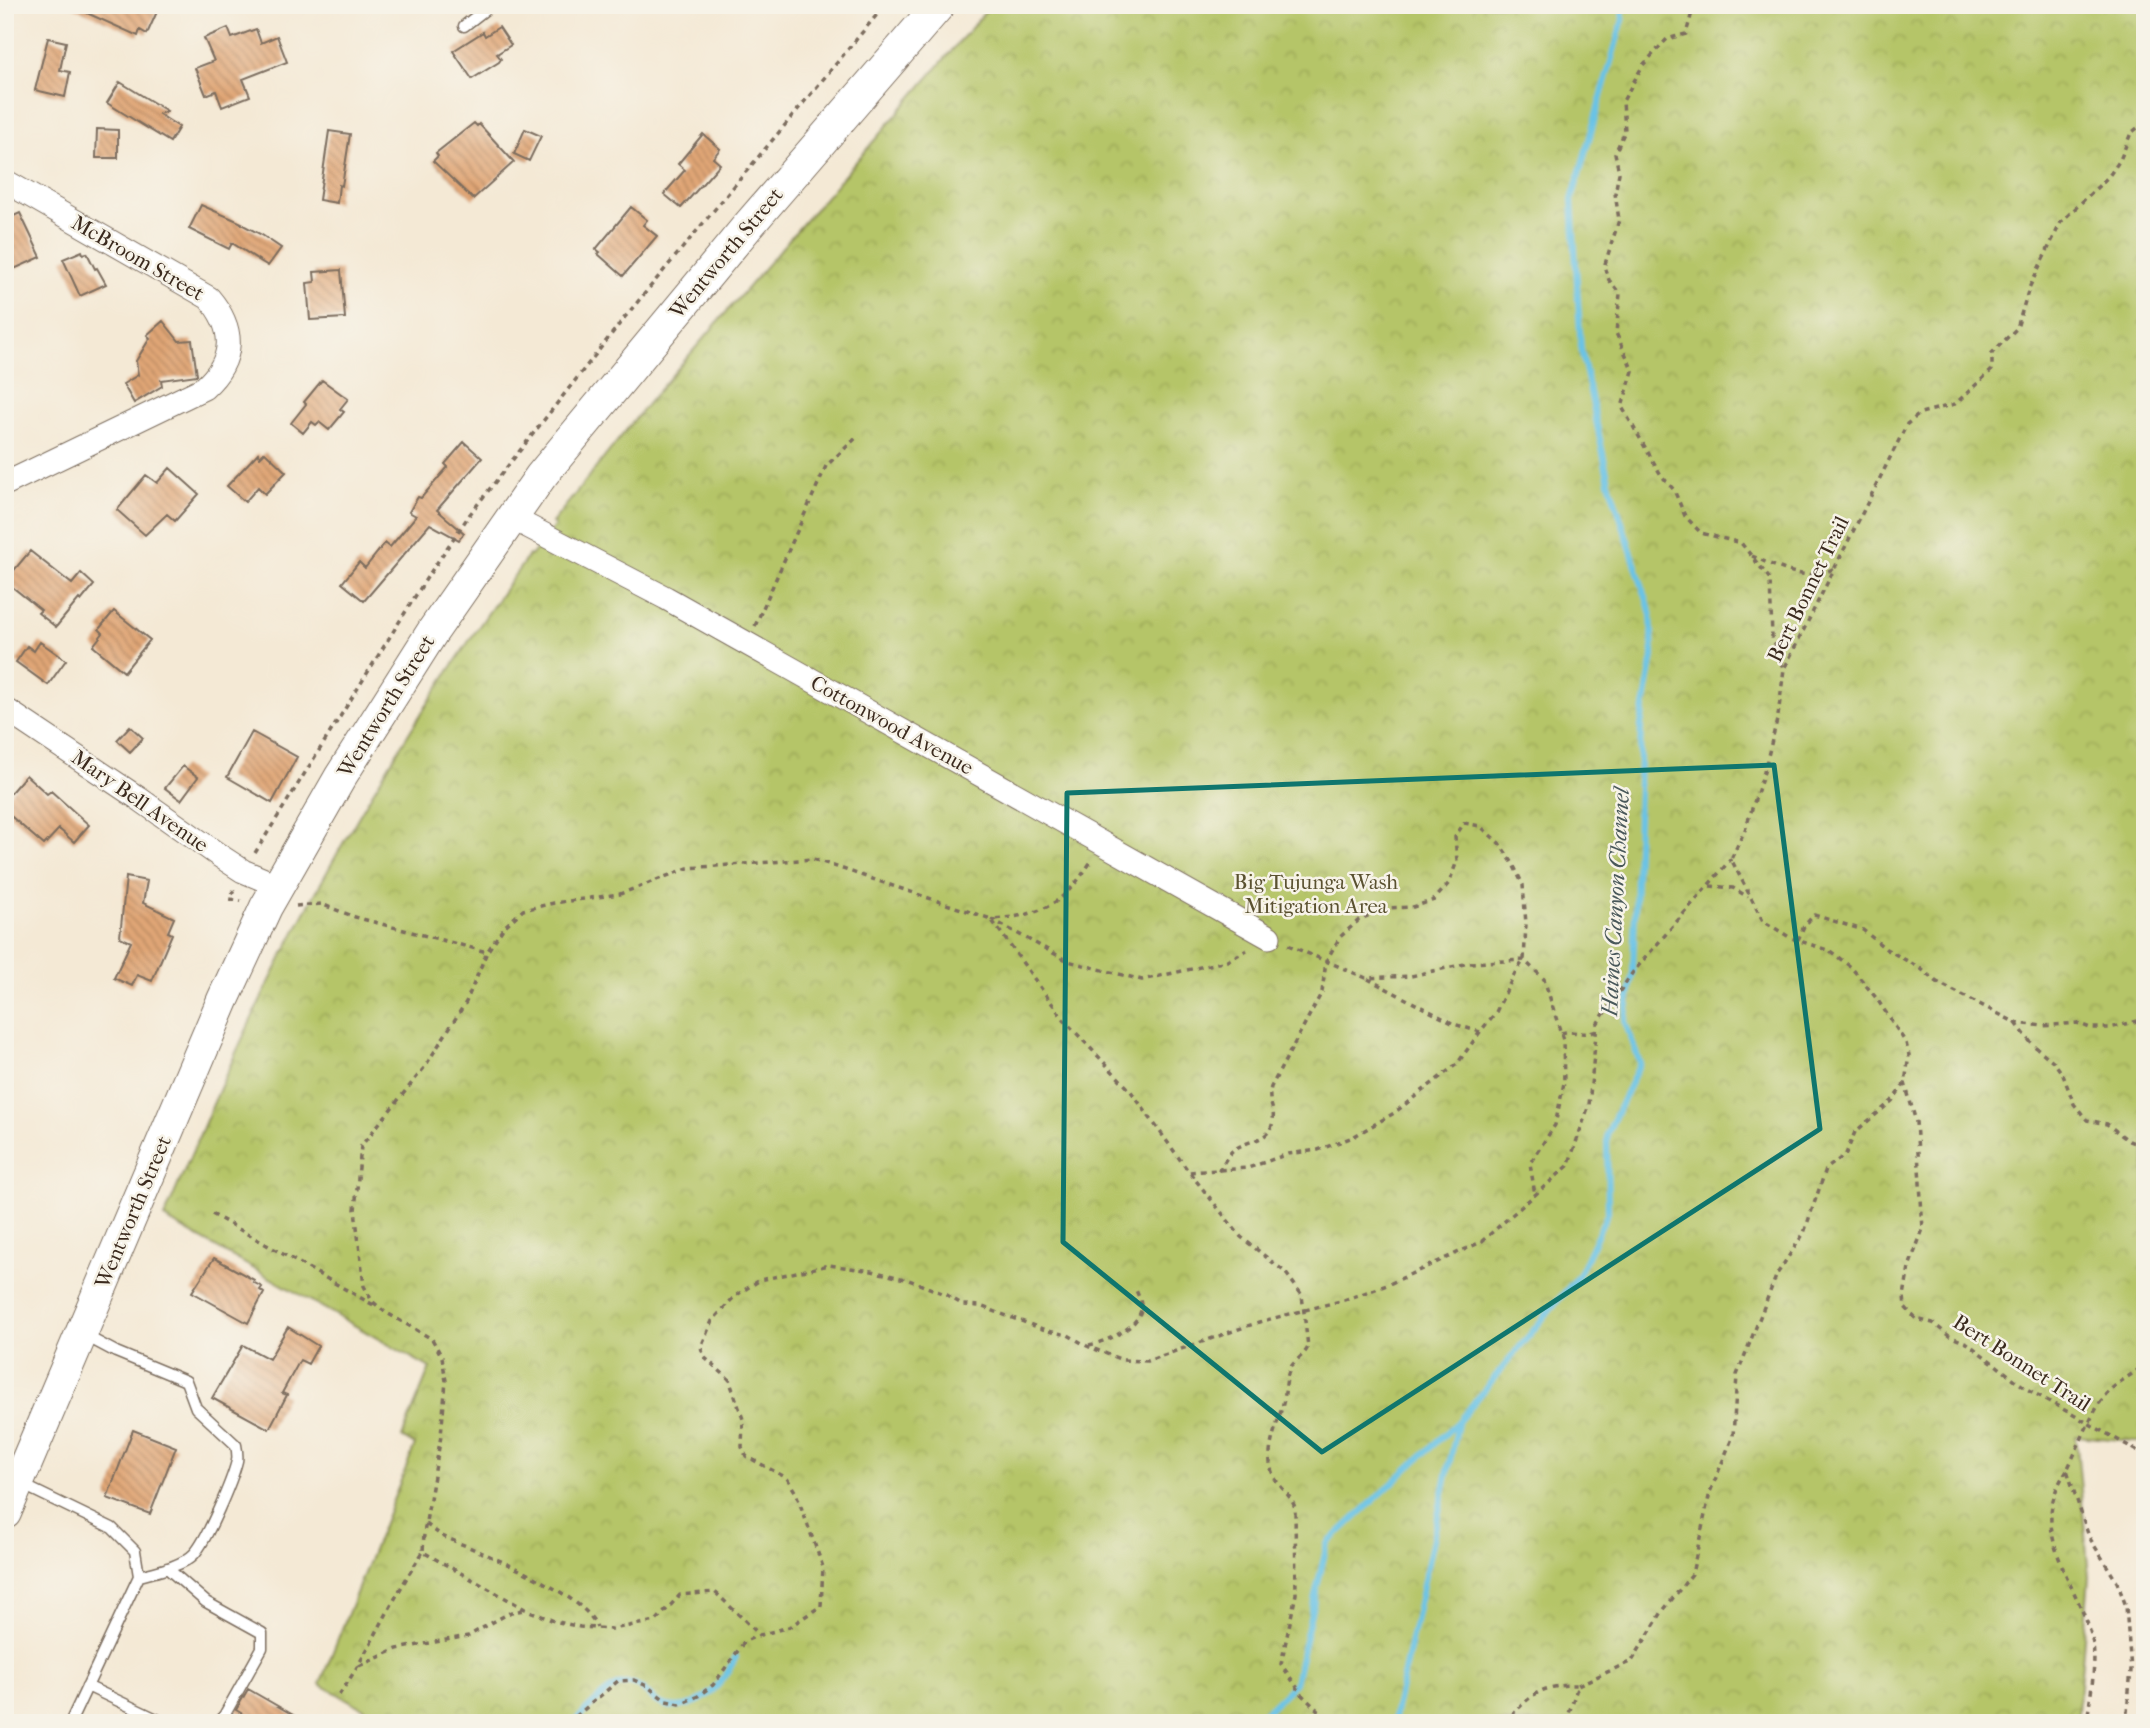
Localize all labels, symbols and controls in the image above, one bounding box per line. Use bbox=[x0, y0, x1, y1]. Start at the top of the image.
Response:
street label: Wentworth Street bbox=[664, 182, 788, 324]
street label: McBroom Street bbox=[67, 210, 209, 306]
street label: Bert Bonnet Trail bbox=[1762, 512, 1854, 666]
street label: Wentworth Street bbox=[332, 630, 440, 782]
street label: Cottonwood Avenue bbox=[807, 670, 977, 780]
street label: Mary Bell Avenue bbox=[67, 745, 213, 857]
water label: Haines Canyon Channel bbox=[1596, 785, 1635, 1018]
park label: Big Tujunga Wash Mitigation Area bbox=[1234, 870, 1398, 918]
street label: Wentworth Street bbox=[90, 1132, 176, 1293]
street label: Bert Bonnet Trail bbox=[1949, 1310, 2095, 1417]

